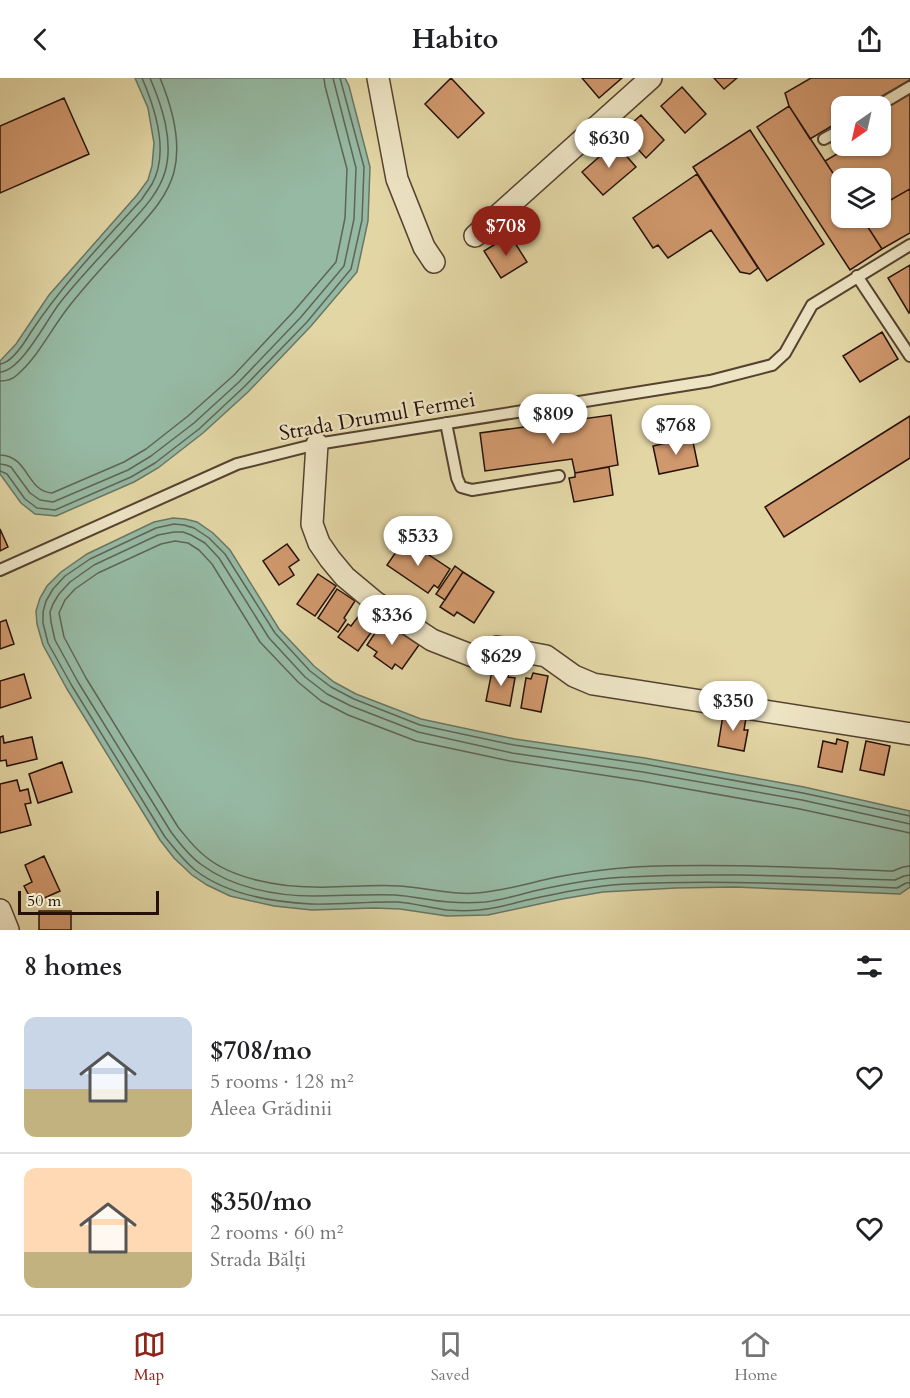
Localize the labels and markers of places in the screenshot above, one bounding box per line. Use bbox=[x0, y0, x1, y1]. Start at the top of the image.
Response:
pin: $630 bbox=[573, 118, 645, 169]
pin: $708 bbox=[470, 206, 542, 257]
pin: $809 bbox=[517, 394, 589, 445]
pin: $768 bbox=[640, 405, 712, 456]
pin: $533 bbox=[382, 516, 454, 567]
pin: $336 bbox=[356, 595, 428, 646]
pin: $629 bbox=[465, 636, 537, 687]
pin: $350 bbox=[697, 681, 769, 732]

